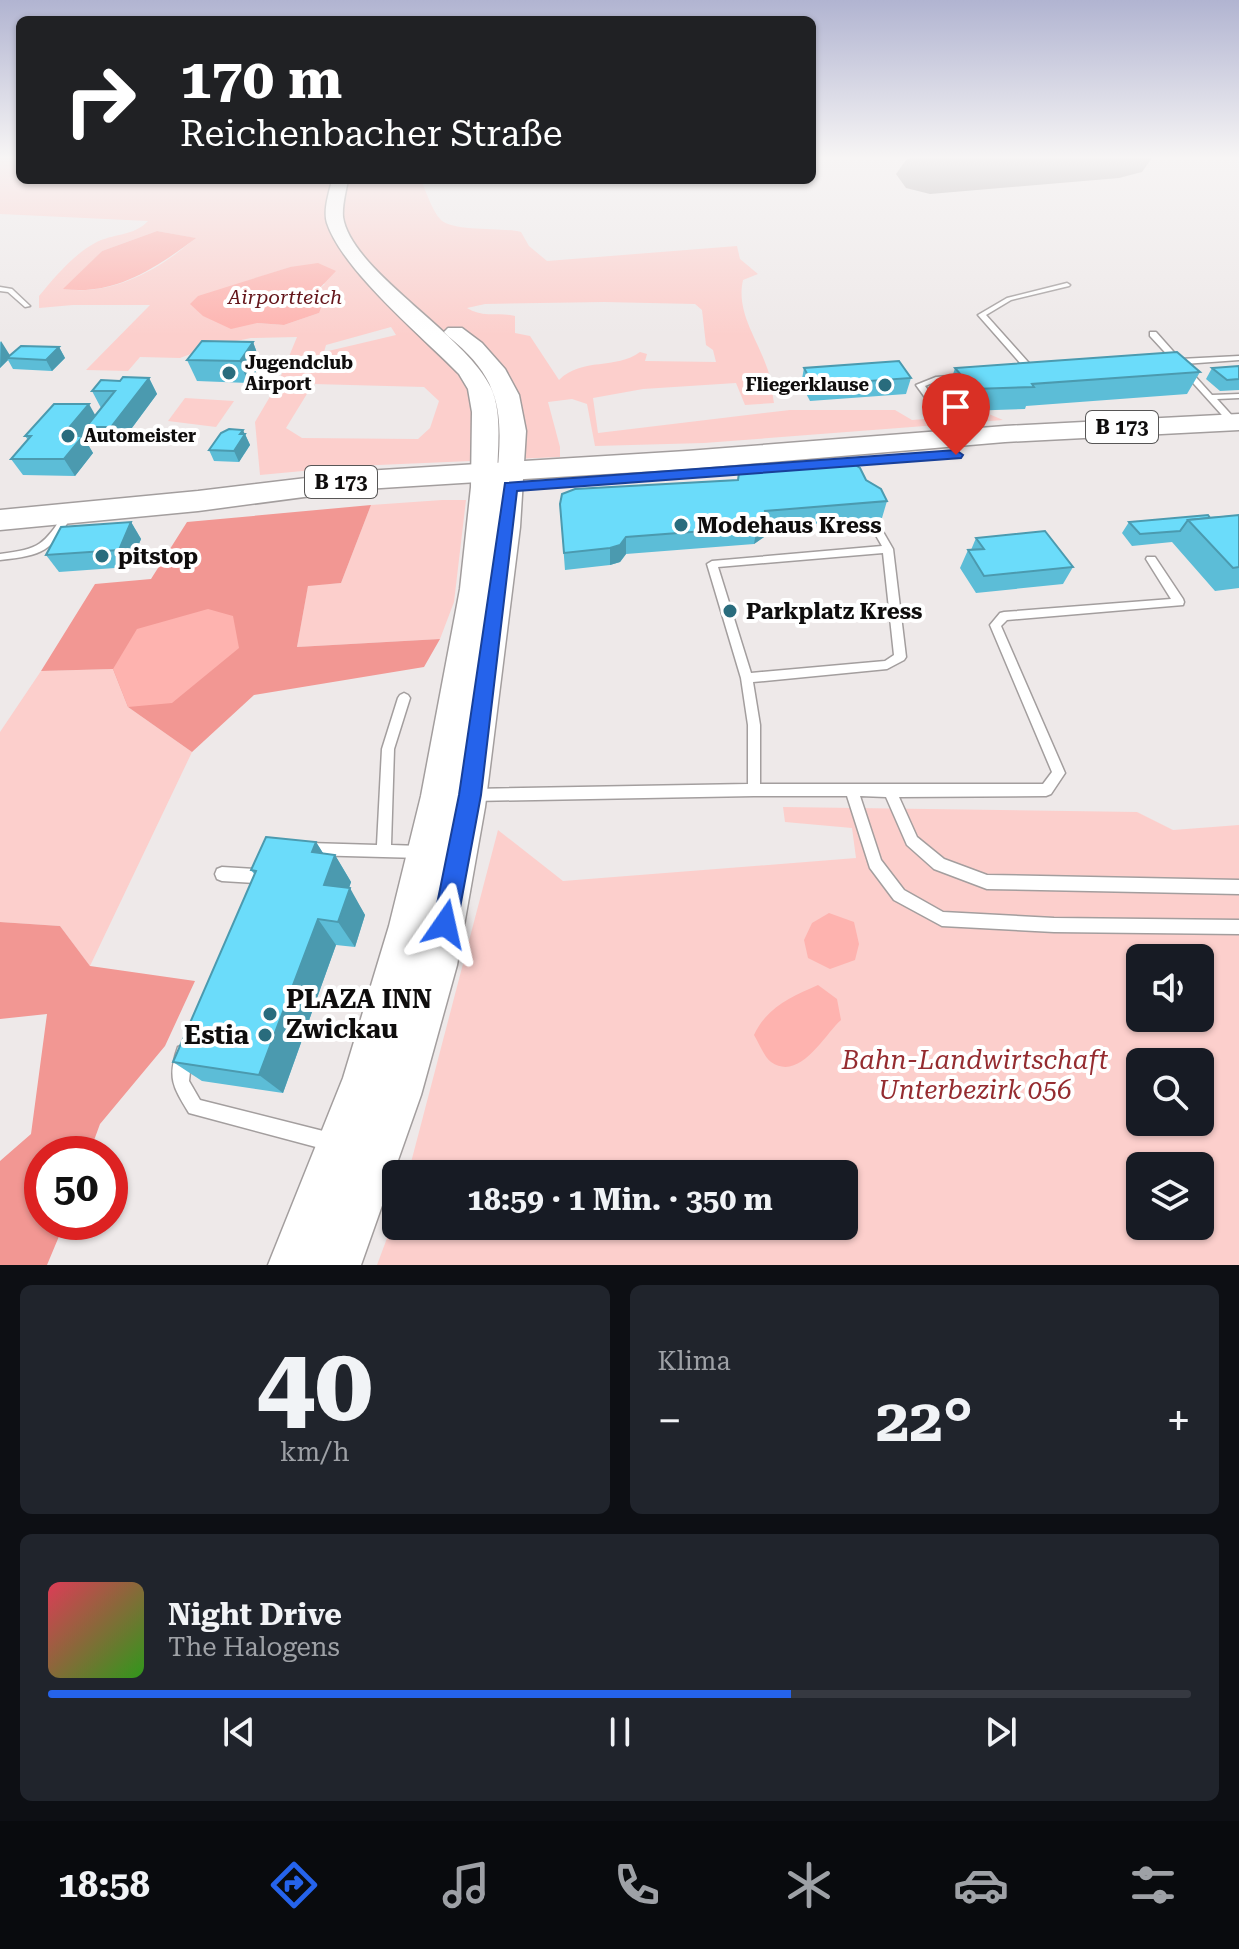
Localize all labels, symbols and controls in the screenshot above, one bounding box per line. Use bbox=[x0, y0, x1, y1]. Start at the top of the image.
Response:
text: 170 m bbox=[180, 46, 342, 112]
icon: right bbox=[48, 48, 152, 152]
text: Reichenbacher Straße bbox=[180, 113, 562, 155]
water label: Airportteich bbox=[227, 285, 342, 309]
place label: Jugendclub Airport bbox=[245, 352, 353, 394]
marker: Jugendclub Airport bbox=[220, 364, 238, 382]
pin bbox=[922, 373, 990, 455]
place label: Fliegerklause bbox=[745, 374, 869, 395]
marker: Fliegerklause bbox=[876, 376, 894, 394]
icon: arrive bbox=[934, 385, 978, 429]
road number: B 173 bbox=[1086, 411, 1158, 443]
place label: Automeister bbox=[84, 425, 196, 446]
marker: Automeister bbox=[59, 427, 77, 445]
road number: B 173 bbox=[305, 466, 377, 498]
place label: Modehaus Kress bbox=[697, 513, 882, 538]
marker: Modehaus Kress bbox=[672, 516, 690, 534]
place label: pitstop bbox=[118, 544, 198, 569]
marker: pitstop bbox=[93, 547, 111, 565]
place label: Parkplatz Kress bbox=[746, 599, 922, 624]
marker: Parkplatz Kress bbox=[721, 602, 739, 620]
position arrow bbox=[403, 882, 487, 966]
map controls bbox=[1126, 944, 1214, 1240]
button: sound bbox=[1126, 944, 1214, 1032]
place label: PLAZA INN Zwickau bbox=[286, 984, 432, 1044]
marker: PLAZA INN Zwickau bbox=[261, 1005, 279, 1023]
place label: Estia bbox=[184, 1020, 249, 1050]
marker: Estia bbox=[256, 1026, 274, 1044]
park label: Bahn-Landwirtschaft Unterbezirk 056 bbox=[841, 1045, 1109, 1105]
button: search bbox=[1126, 1048, 1214, 1136]
speed limit sign: 50 bbox=[24, 1136, 128, 1240]
button: layers bbox=[1126, 1152, 1214, 1240]
text: 18:59 · 1 Min. · 350 m bbox=[467, 1182, 773, 1217]
text: 40 bbox=[257, 1324, 373, 1445]
text: Klima bbox=[658, 1346, 731, 1376]
text: 22° bbox=[876, 1385, 973, 1456]
text: − bbox=[658, 1395, 682, 1447]
text: + bbox=[1166, 1395, 1191, 1447]
text: km/h bbox=[280, 1437, 350, 1467]
text: Night Drive bbox=[168, 1597, 342, 1632]
text: The Halogens bbox=[168, 1632, 340, 1662]
icon: previous bbox=[217, 1710, 261, 1754]
icon: pause bbox=[598, 1710, 642, 1754]
icon: next bbox=[979, 1710, 1023, 1754]
icon: directions bbox=[266, 1857, 322, 1913]
icon: music bbox=[438, 1857, 494, 1913]
icon: phone bbox=[609, 1857, 665, 1913]
icon: climate bbox=[781, 1857, 837, 1913]
icon: car bbox=[953, 1857, 1009, 1913]
icon: filters bbox=[1125, 1857, 1181, 1913]
text: 18:58 bbox=[58, 1864, 150, 1906]

